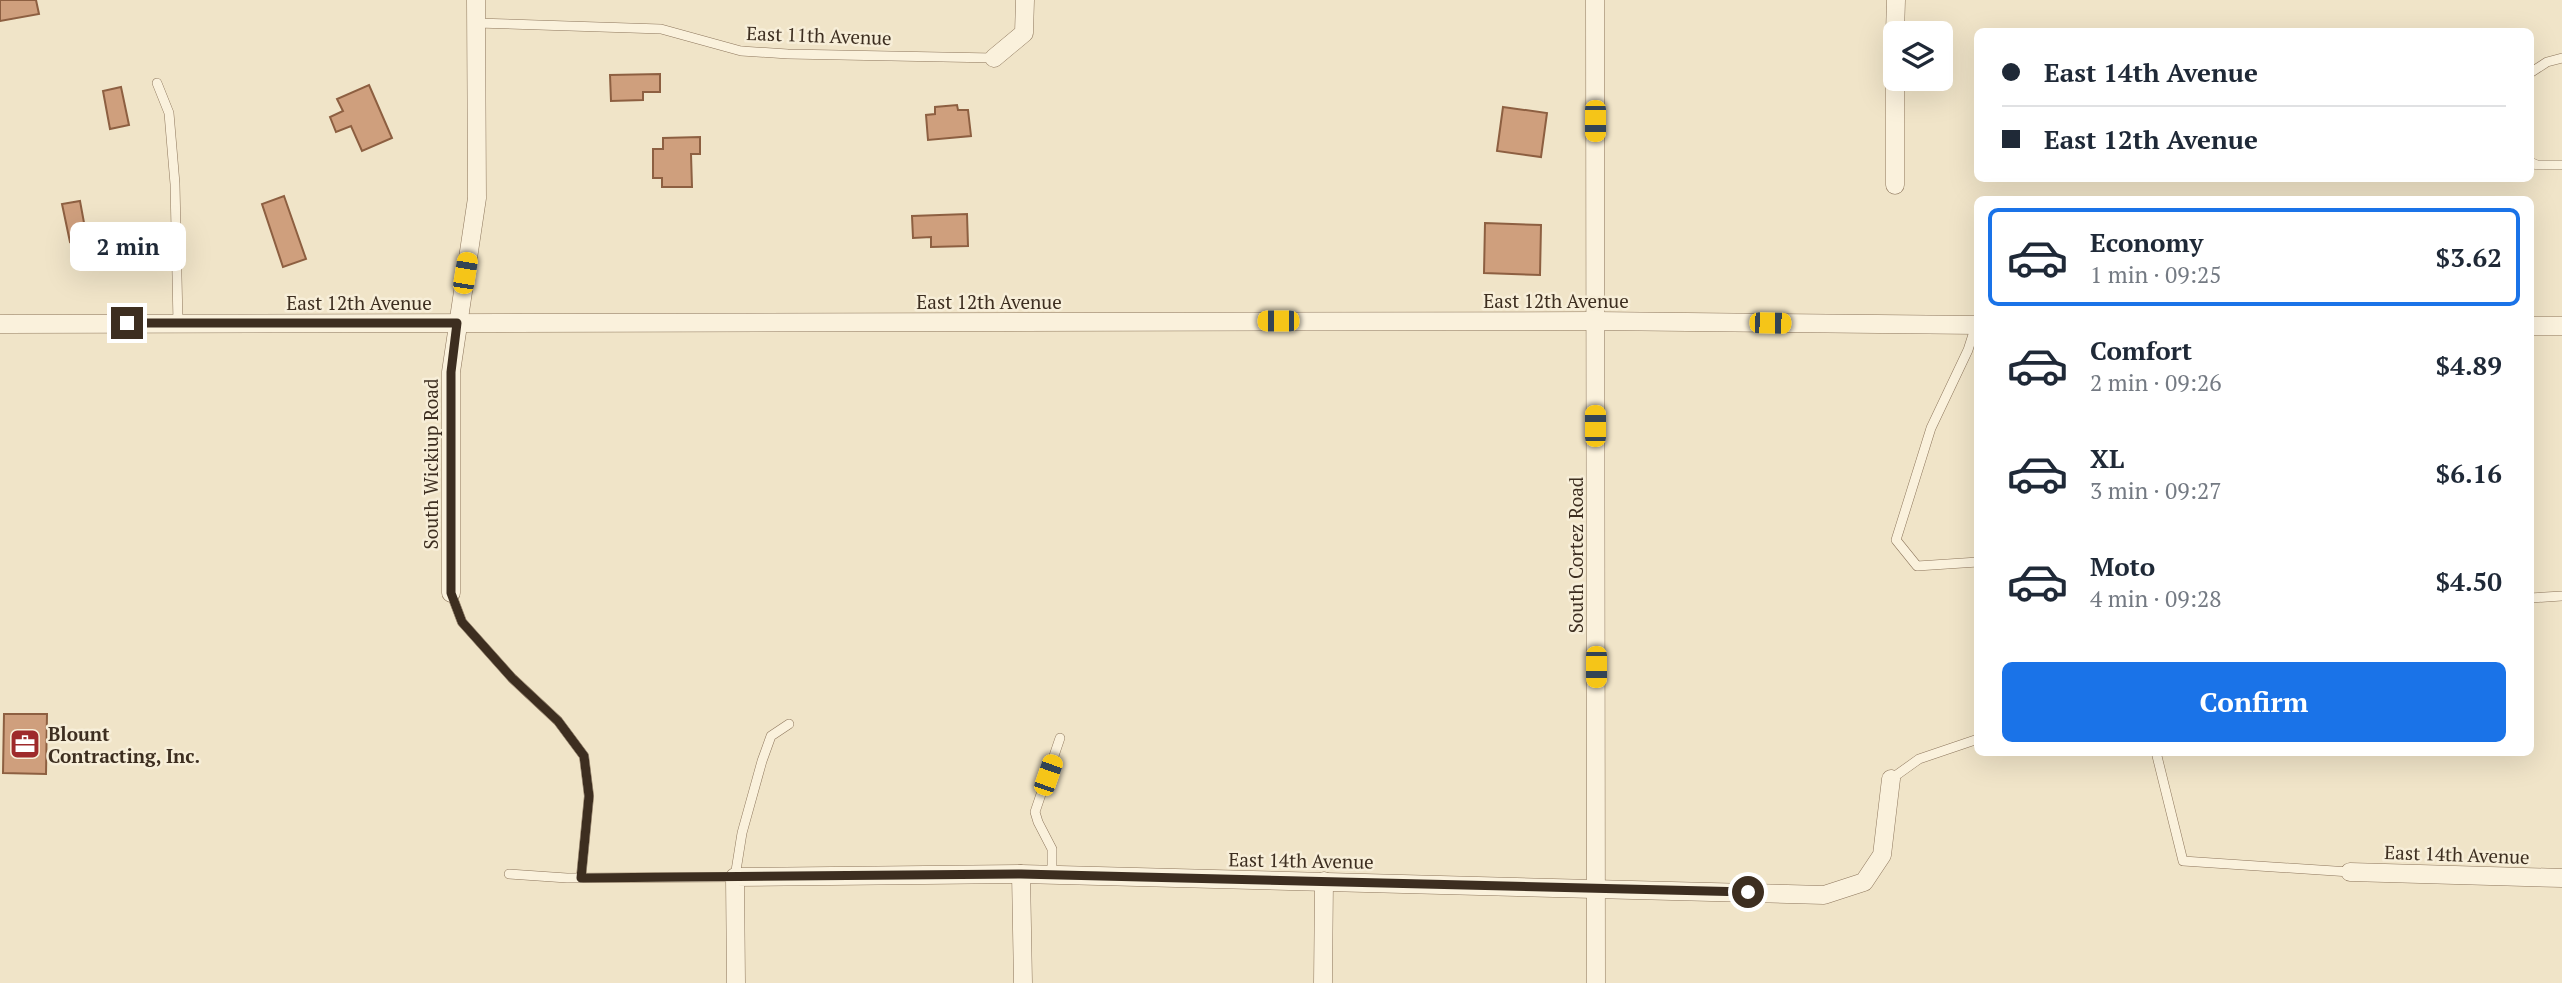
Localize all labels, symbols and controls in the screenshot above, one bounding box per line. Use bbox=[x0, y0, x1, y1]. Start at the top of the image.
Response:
street label: East 11th Avenue bbox=[746, 20, 892, 50]
map controls bbox=[1883, 21, 1953, 91]
button: layers bbox=[1883, 21, 1953, 91]
text: East 14th Avenue bbox=[2044, 55, 2258, 89]
car bbox=[1585, 100, 1606, 142]
text: East 12th Avenue bbox=[2044, 122, 2258, 156]
callout: 2 min bbox=[69, 222, 185, 270]
text: Economy bbox=[2090, 225, 2203, 259]
icon: car bbox=[2006, 226, 2069, 289]
text: 2 min bbox=[97, 231, 159, 262]
text: $3.62 bbox=[2436, 240, 2502, 274]
car bbox=[452, 251, 479, 295]
text: 1 min · 09:25 bbox=[2090, 259, 2222, 290]
street label: East 12th Avenue bbox=[1483, 288, 1629, 313]
street label: East 12th Avenue bbox=[916, 289, 1062, 314]
street label: East 12th Avenue bbox=[286, 290, 432, 315]
route end bbox=[111, 307, 143, 339]
car bbox=[1258, 311, 1300, 332]
car bbox=[1749, 312, 1792, 334]
text: Comfort bbox=[2090, 333, 2192, 367]
icon: car bbox=[2006, 334, 2069, 397]
text: $4.89 bbox=[2436, 348, 2502, 382]
text: 2 min · 09:26 bbox=[2090, 367, 2222, 398]
street label: South Wickiup Road bbox=[418, 378, 443, 549]
car bbox=[1585, 405, 1606, 447]
text: XL bbox=[2090, 441, 2124, 475]
icon: car bbox=[2006, 442, 2069, 505]
text: $6.16 bbox=[2436, 456, 2502, 490]
text: 3 min · 09:27 bbox=[2090, 475, 2222, 506]
street label: South Cortez Road bbox=[1563, 476, 1588, 633]
text: Moto bbox=[2090, 549, 2155, 583]
icon: car bbox=[2006, 550, 2069, 613]
text: $4.50 bbox=[2436, 564, 2502, 598]
text: 4 min · 09:28 bbox=[2090, 583, 2222, 614]
car bbox=[1586, 646, 1607, 688]
button: Confirm bbox=[2002, 662, 2506, 742]
place label: Blount Contracting, Inc. bbox=[48, 721, 200, 768]
office icon: Blount Contracting, Inc. bbox=[8, 727, 42, 761]
car bbox=[1032, 752, 1065, 798]
street label: East 14th Avenue bbox=[2384, 839, 2530, 869]
street label: East 14th Avenue bbox=[1228, 846, 1374, 874]
route start bbox=[1732, 876, 1764, 908]

